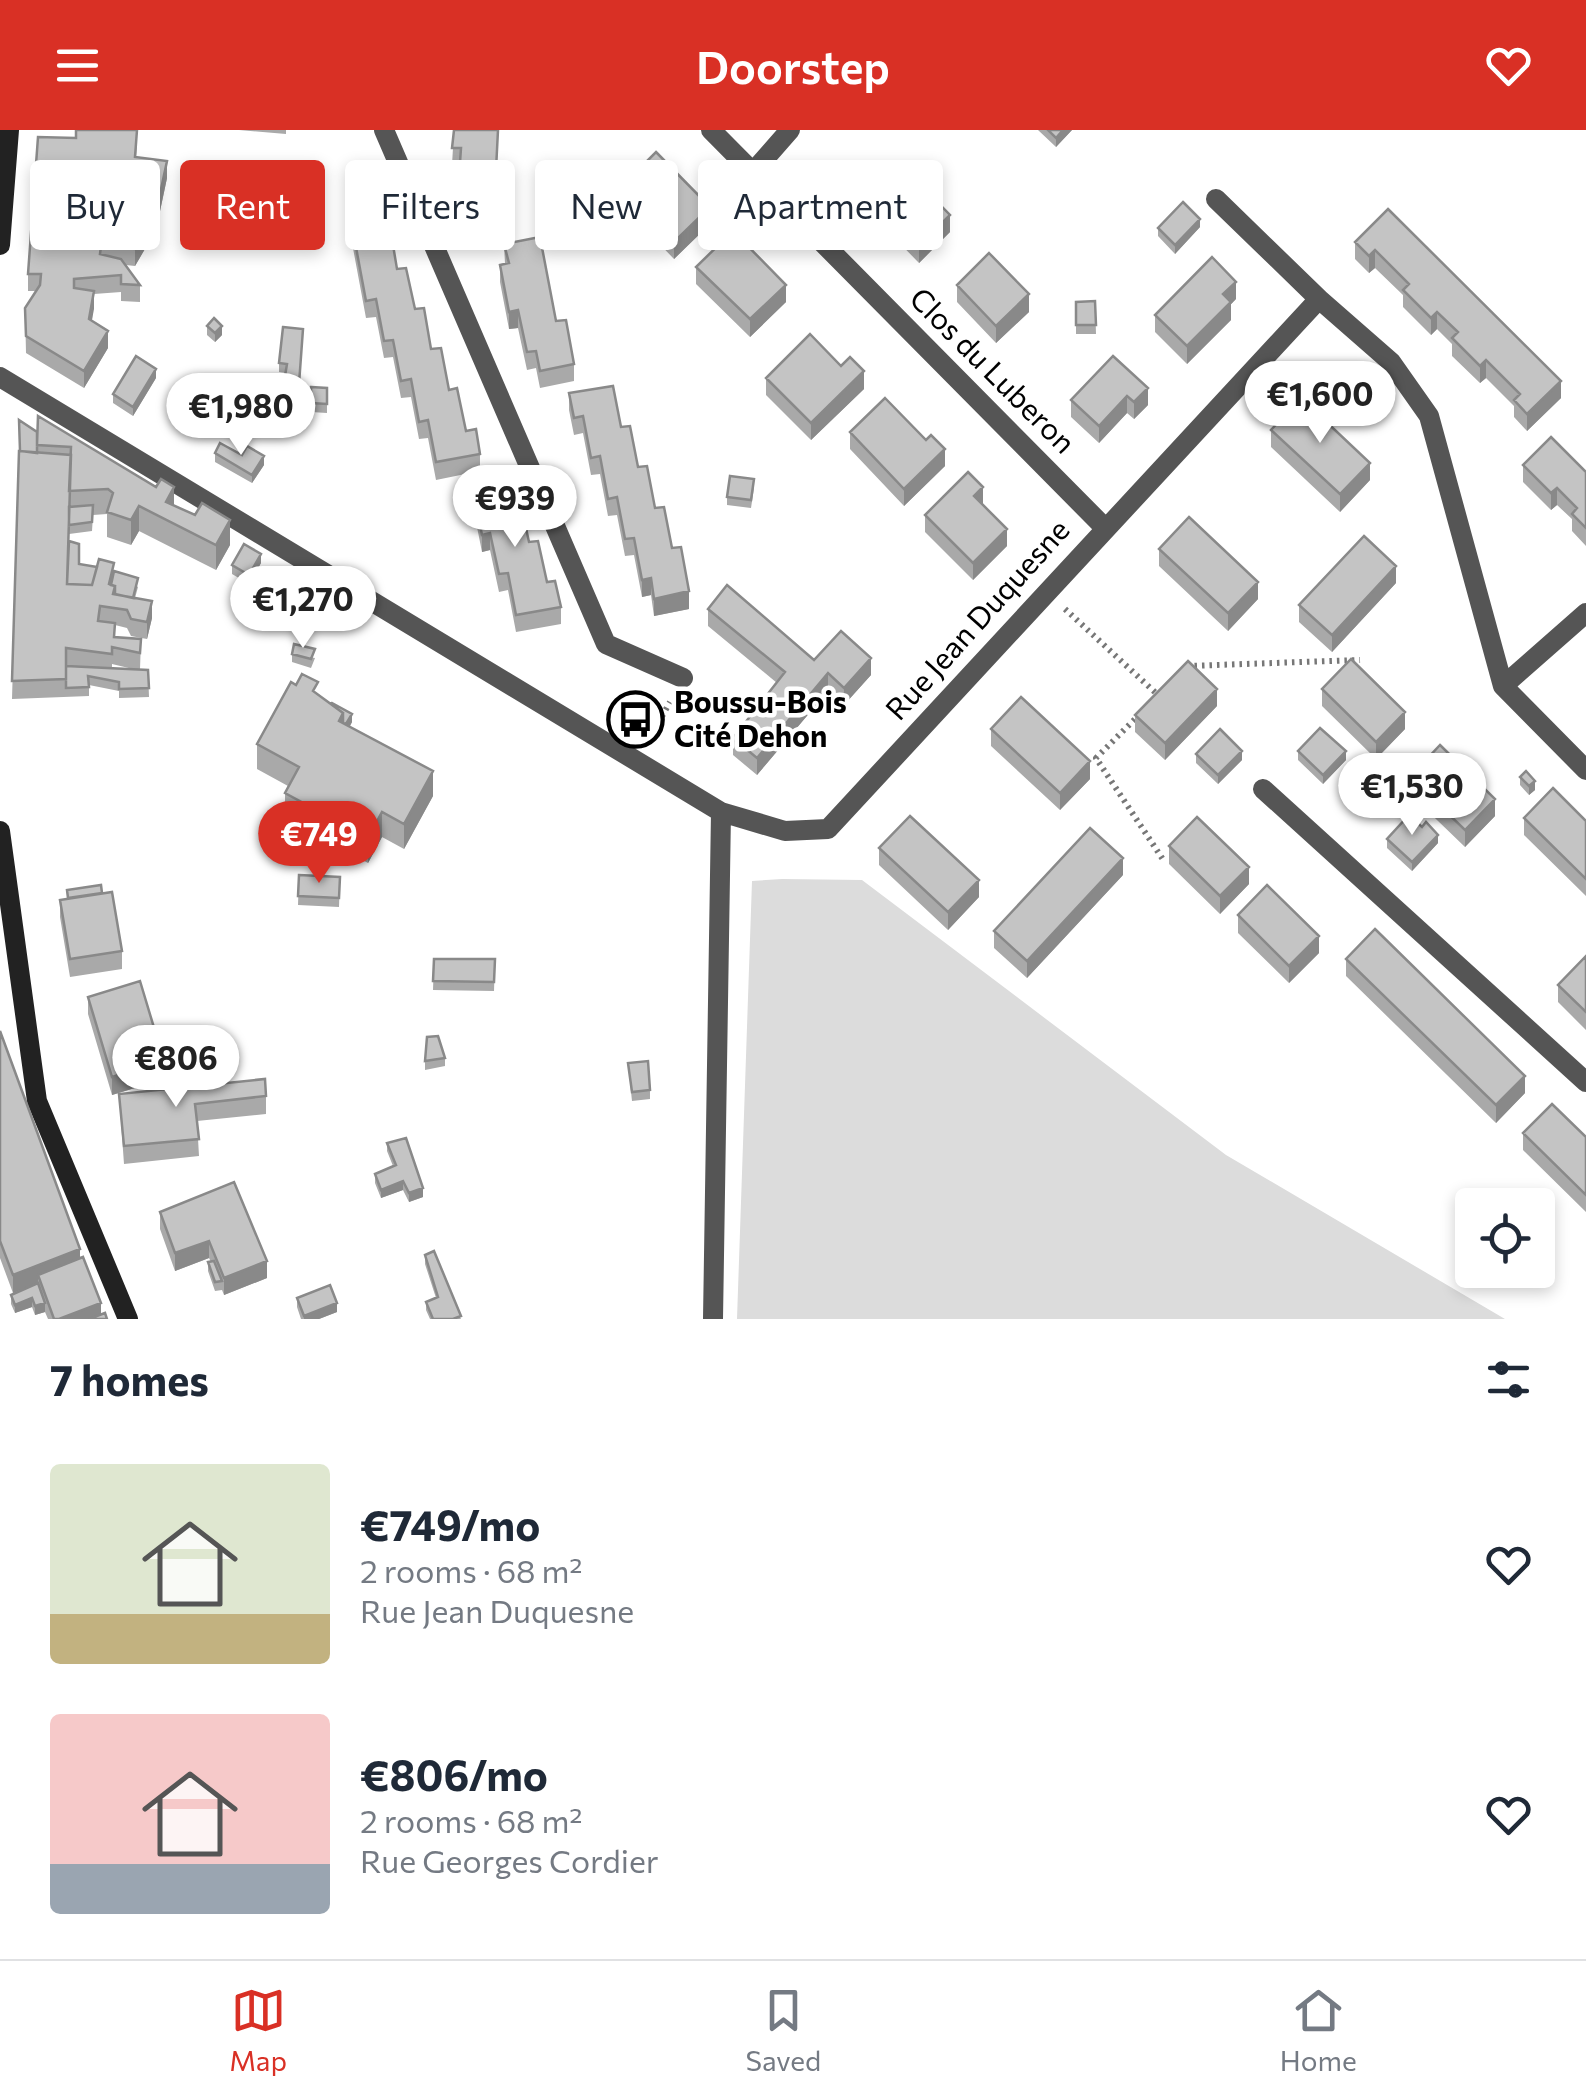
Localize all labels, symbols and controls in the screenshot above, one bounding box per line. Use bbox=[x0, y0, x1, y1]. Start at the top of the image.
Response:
icon: menu bbox=[50, 38, 105, 93]
text: Doorstep bbox=[696, 38, 890, 93]
icon: heart bbox=[1481, 38, 1536, 93]
chip: Buy bbox=[30, 160, 160, 250]
chip: Rent bbox=[180, 160, 325, 250]
chip: Filters bbox=[345, 160, 515, 250]
chip: New bbox=[535, 160, 678, 250]
chip: Apartment bbox=[698, 160, 943, 250]
street label: Clos du Luberon bbox=[903, 279, 1084, 460]
pin: €1,600 bbox=[1239, 361, 1401, 446]
pin: €1,980 bbox=[160, 373, 322, 458]
text: €1,600 bbox=[1267, 373, 1373, 413]
text: €1,980 bbox=[188, 385, 294, 425]
pin: €939 bbox=[456, 465, 574, 550]
text: €939 bbox=[475, 477, 555, 517]
street label: Rue Jean Duquesne bbox=[876, 510, 1076, 726]
pin: €1,270 bbox=[222, 566, 384, 651]
text: €1,270 bbox=[252, 578, 354, 618]
place label: Boussu-Bois Cité Dehon bbox=[674, 682, 847, 753]
bus stop icon: Boussu-Bois Cité Dehon bbox=[605, 690, 665, 750]
pin: €1,530 bbox=[1331, 753, 1493, 838]
text: €1,530 bbox=[1360, 765, 1464, 805]
pin: €749 bbox=[260, 801, 378, 886]
text: €749 bbox=[280, 813, 358, 853]
pin: €806 bbox=[117, 1025, 235, 1110]
text: €806 bbox=[134, 1037, 218, 1077]
map controls bbox=[1455, 1188, 1555, 1288]
button: locate bbox=[1455, 1188, 1555, 1288]
icon: filters bbox=[1481, 1352, 1536, 1407]
text: 7 homes bbox=[50, 1353, 209, 1405]
text: €749/mo bbox=[360, 1498, 540, 1550]
icon: home bbox=[130, 1504, 250, 1624]
icon: heart bbox=[1481, 1537, 1536, 1592]
text: 2 rooms · 68 m² bbox=[360, 1550, 582, 1590]
text: Rue Jean Duquesne bbox=[360, 1590, 634, 1630]
text: €806/mo bbox=[360, 1748, 548, 1800]
icon: home bbox=[130, 1754, 250, 1874]
icon: heart bbox=[1481, 1787, 1536, 1842]
text: 2 rooms · 68 m² bbox=[360, 1800, 582, 1840]
text: Rue Georges Cordier bbox=[360, 1840, 659, 1880]
tab: Map bbox=[229, 1983, 287, 2077]
tab: Saved bbox=[746, 1983, 821, 2077]
tab: Home bbox=[1280, 1983, 1357, 2077]

